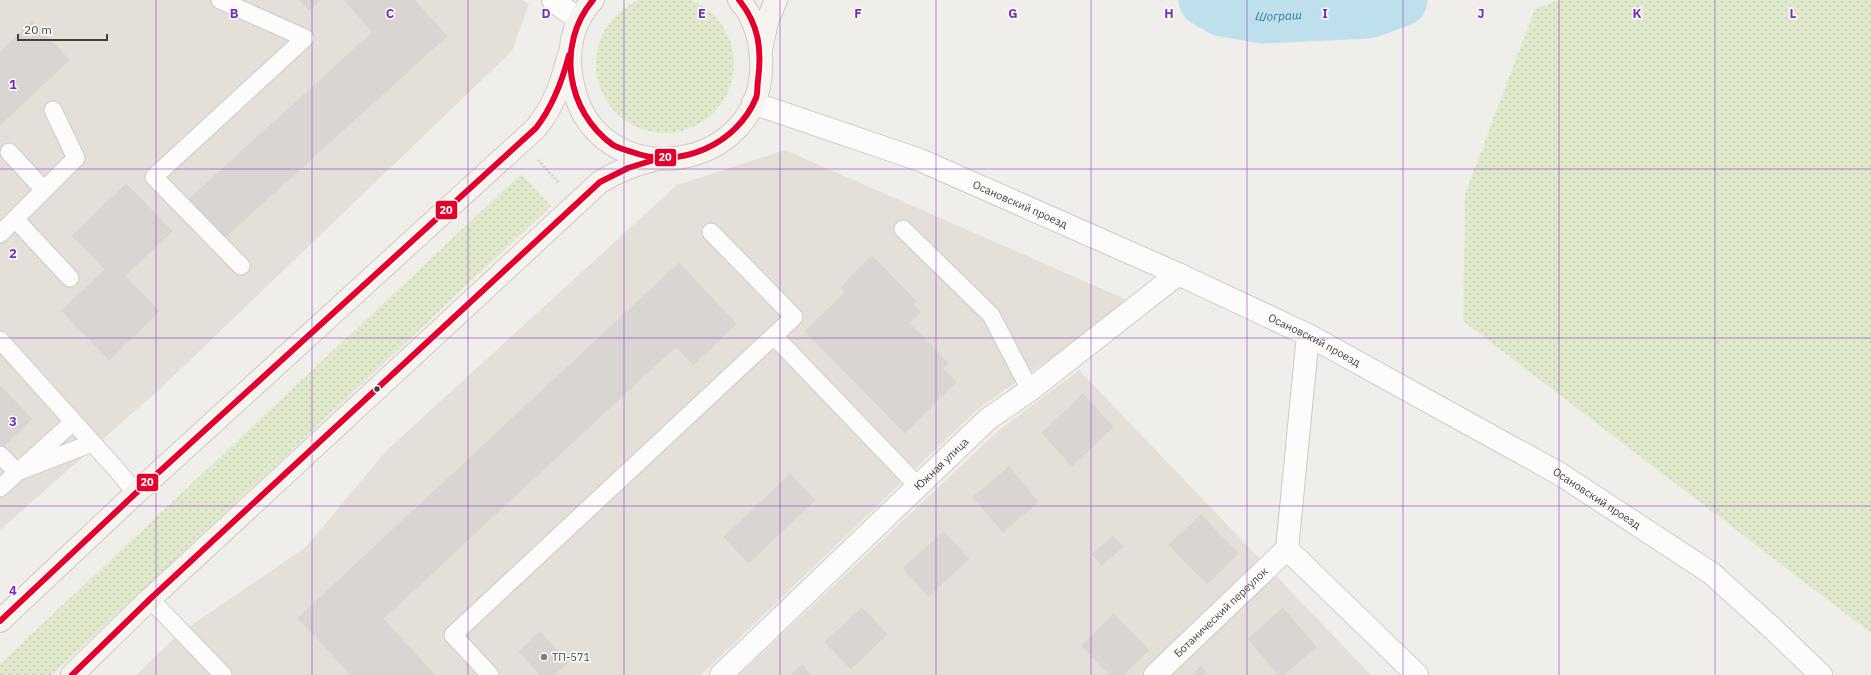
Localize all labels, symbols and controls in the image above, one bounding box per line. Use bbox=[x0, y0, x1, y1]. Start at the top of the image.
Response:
text: B bbox=[230, 5, 239, 22]
text: C bbox=[386, 5, 395, 22]
text: D bbox=[541, 5, 551, 22]
text: E bbox=[698, 5, 706, 22]
text: F bbox=[854, 5, 862, 22]
text: G bbox=[1008, 5, 1018, 22]
text: H bbox=[1164, 5, 1174, 22]
text: I bbox=[1322, 5, 1328, 22]
text: J bbox=[1477, 5, 1485, 22]
text: K bbox=[1632, 5, 1642, 22]
text: L bbox=[1790, 5, 1797, 22]
water label: Шограш bbox=[1254, 7, 1302, 25]
scale bar bbox=[18, 16, 107, 42]
text: 20 m bbox=[24, 22, 52, 37]
text: 1 bbox=[9, 76, 17, 93]
line badge: 20 bbox=[654, 148, 677, 167]
text: 20 bbox=[658, 150, 672, 164]
street label: Осановский проезд bbox=[971, 177, 1070, 231]
line badge: 20 bbox=[435, 200, 458, 220]
text: 20 bbox=[439, 203, 453, 217]
text: 2 bbox=[9, 245, 17, 262]
street label: Осановский проезд bbox=[1266, 310, 1363, 370]
unlabelled marker bbox=[372, 384, 382, 394]
text: 3 bbox=[9, 413, 17, 430]
street label: Южная улица bbox=[911, 434, 971, 493]
street label: Осановский проезд bbox=[1550, 464, 1644, 532]
line badge: 20 bbox=[136, 473, 159, 492]
text: 20 bbox=[140, 475, 154, 489]
street label: Ботанический переулок bbox=[1171, 564, 1271, 660]
text: 4 bbox=[9, 582, 17, 599]
place label: ТП-571 bbox=[552, 650, 591, 664]
marker: ТП-571 bbox=[539, 652, 549, 662]

